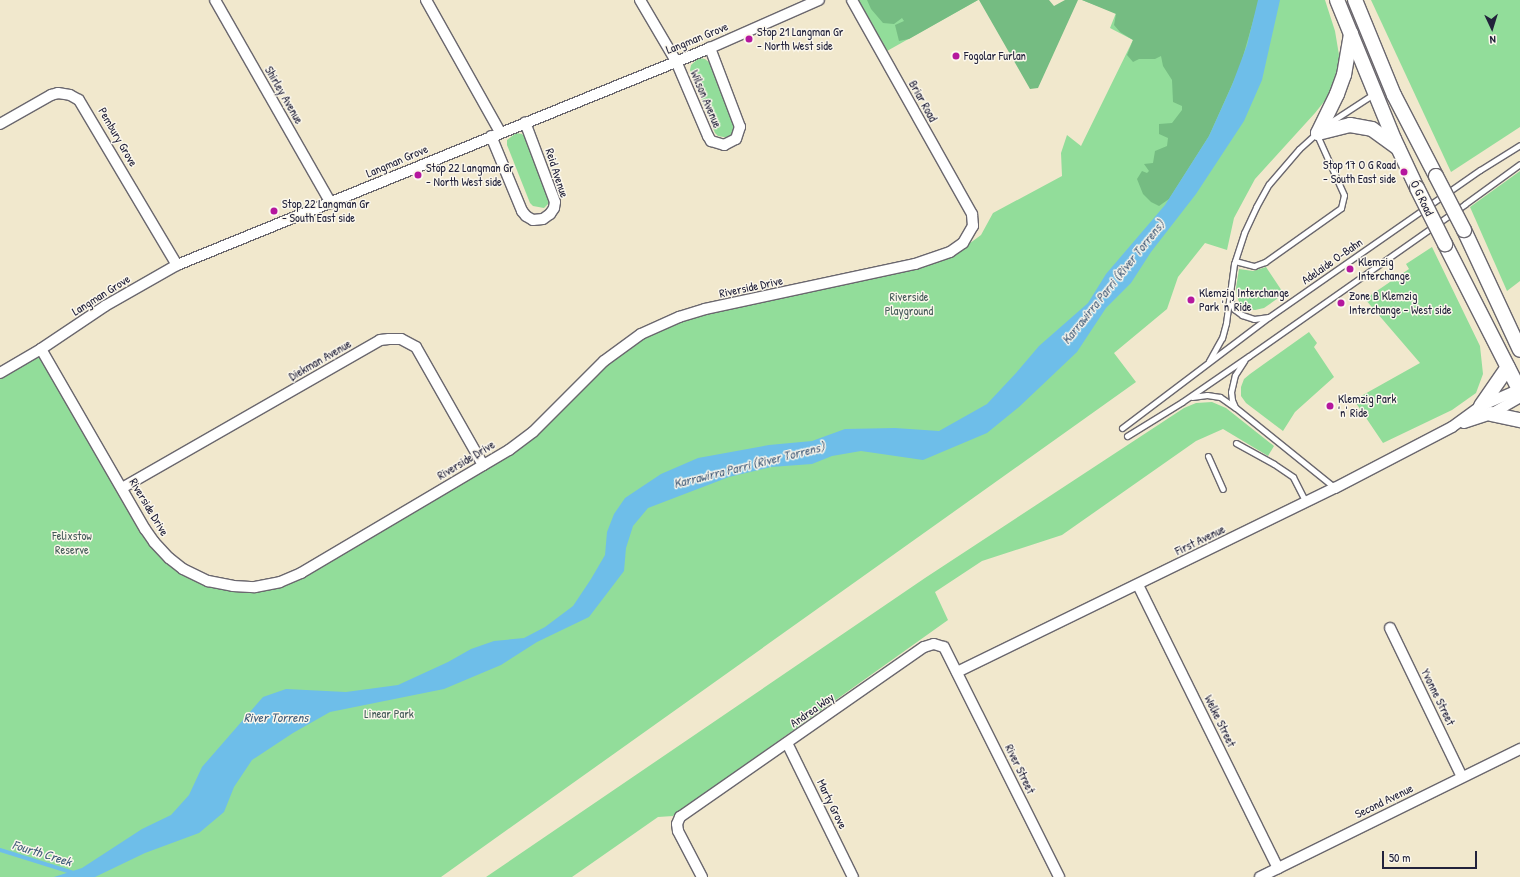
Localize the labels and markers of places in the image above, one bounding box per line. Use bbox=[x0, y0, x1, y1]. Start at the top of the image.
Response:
place label: Stop 21 Langman Gr - North West side bbox=[757, 25, 843, 53]
marker: Stop 21 Langman Gr - North West side bbox=[744, 34, 754, 44]
place label: Fogolar Furlan bbox=[964, 49, 1026, 63]
marker: Fogolar Furlan bbox=[951, 51, 961, 61]
place label: Stop 17 O G Road - South East side bbox=[1323, 158, 1396, 186]
place label: Stop 22 Langman Gr - North West side bbox=[426, 161, 514, 189]
marker: Stop 17 O G Road - South East side bbox=[1399, 167, 1409, 177]
marker: Stop 22 Langman Gr - North West side bbox=[413, 170, 423, 180]
place label: Stop 22 Langman Gr - South East side bbox=[282, 197, 370, 225]
marker: Stop 22 Langman Gr - South East side bbox=[269, 206, 279, 216]
place label: Klemzig Interchange bbox=[1358, 255, 1410, 283]
marker: Klemzig Interchange bbox=[1345, 264, 1355, 274]
place label: Klemzig Interchange Park 'n' Ride bbox=[1199, 286, 1289, 314]
place label: Zone B Klemzig Interchange - West side bbox=[1349, 289, 1452, 317]
marker: Klemzig Interchange Park 'n' Ride bbox=[1186, 295, 1196, 305]
marker: Zone B Klemzig Interchange - West side bbox=[1336, 298, 1346, 308]
place label: Klemzig Park 'n' Ride bbox=[1338, 392, 1396, 420]
marker: Klemzig Park 'n' Ride bbox=[1325, 401, 1335, 411]

